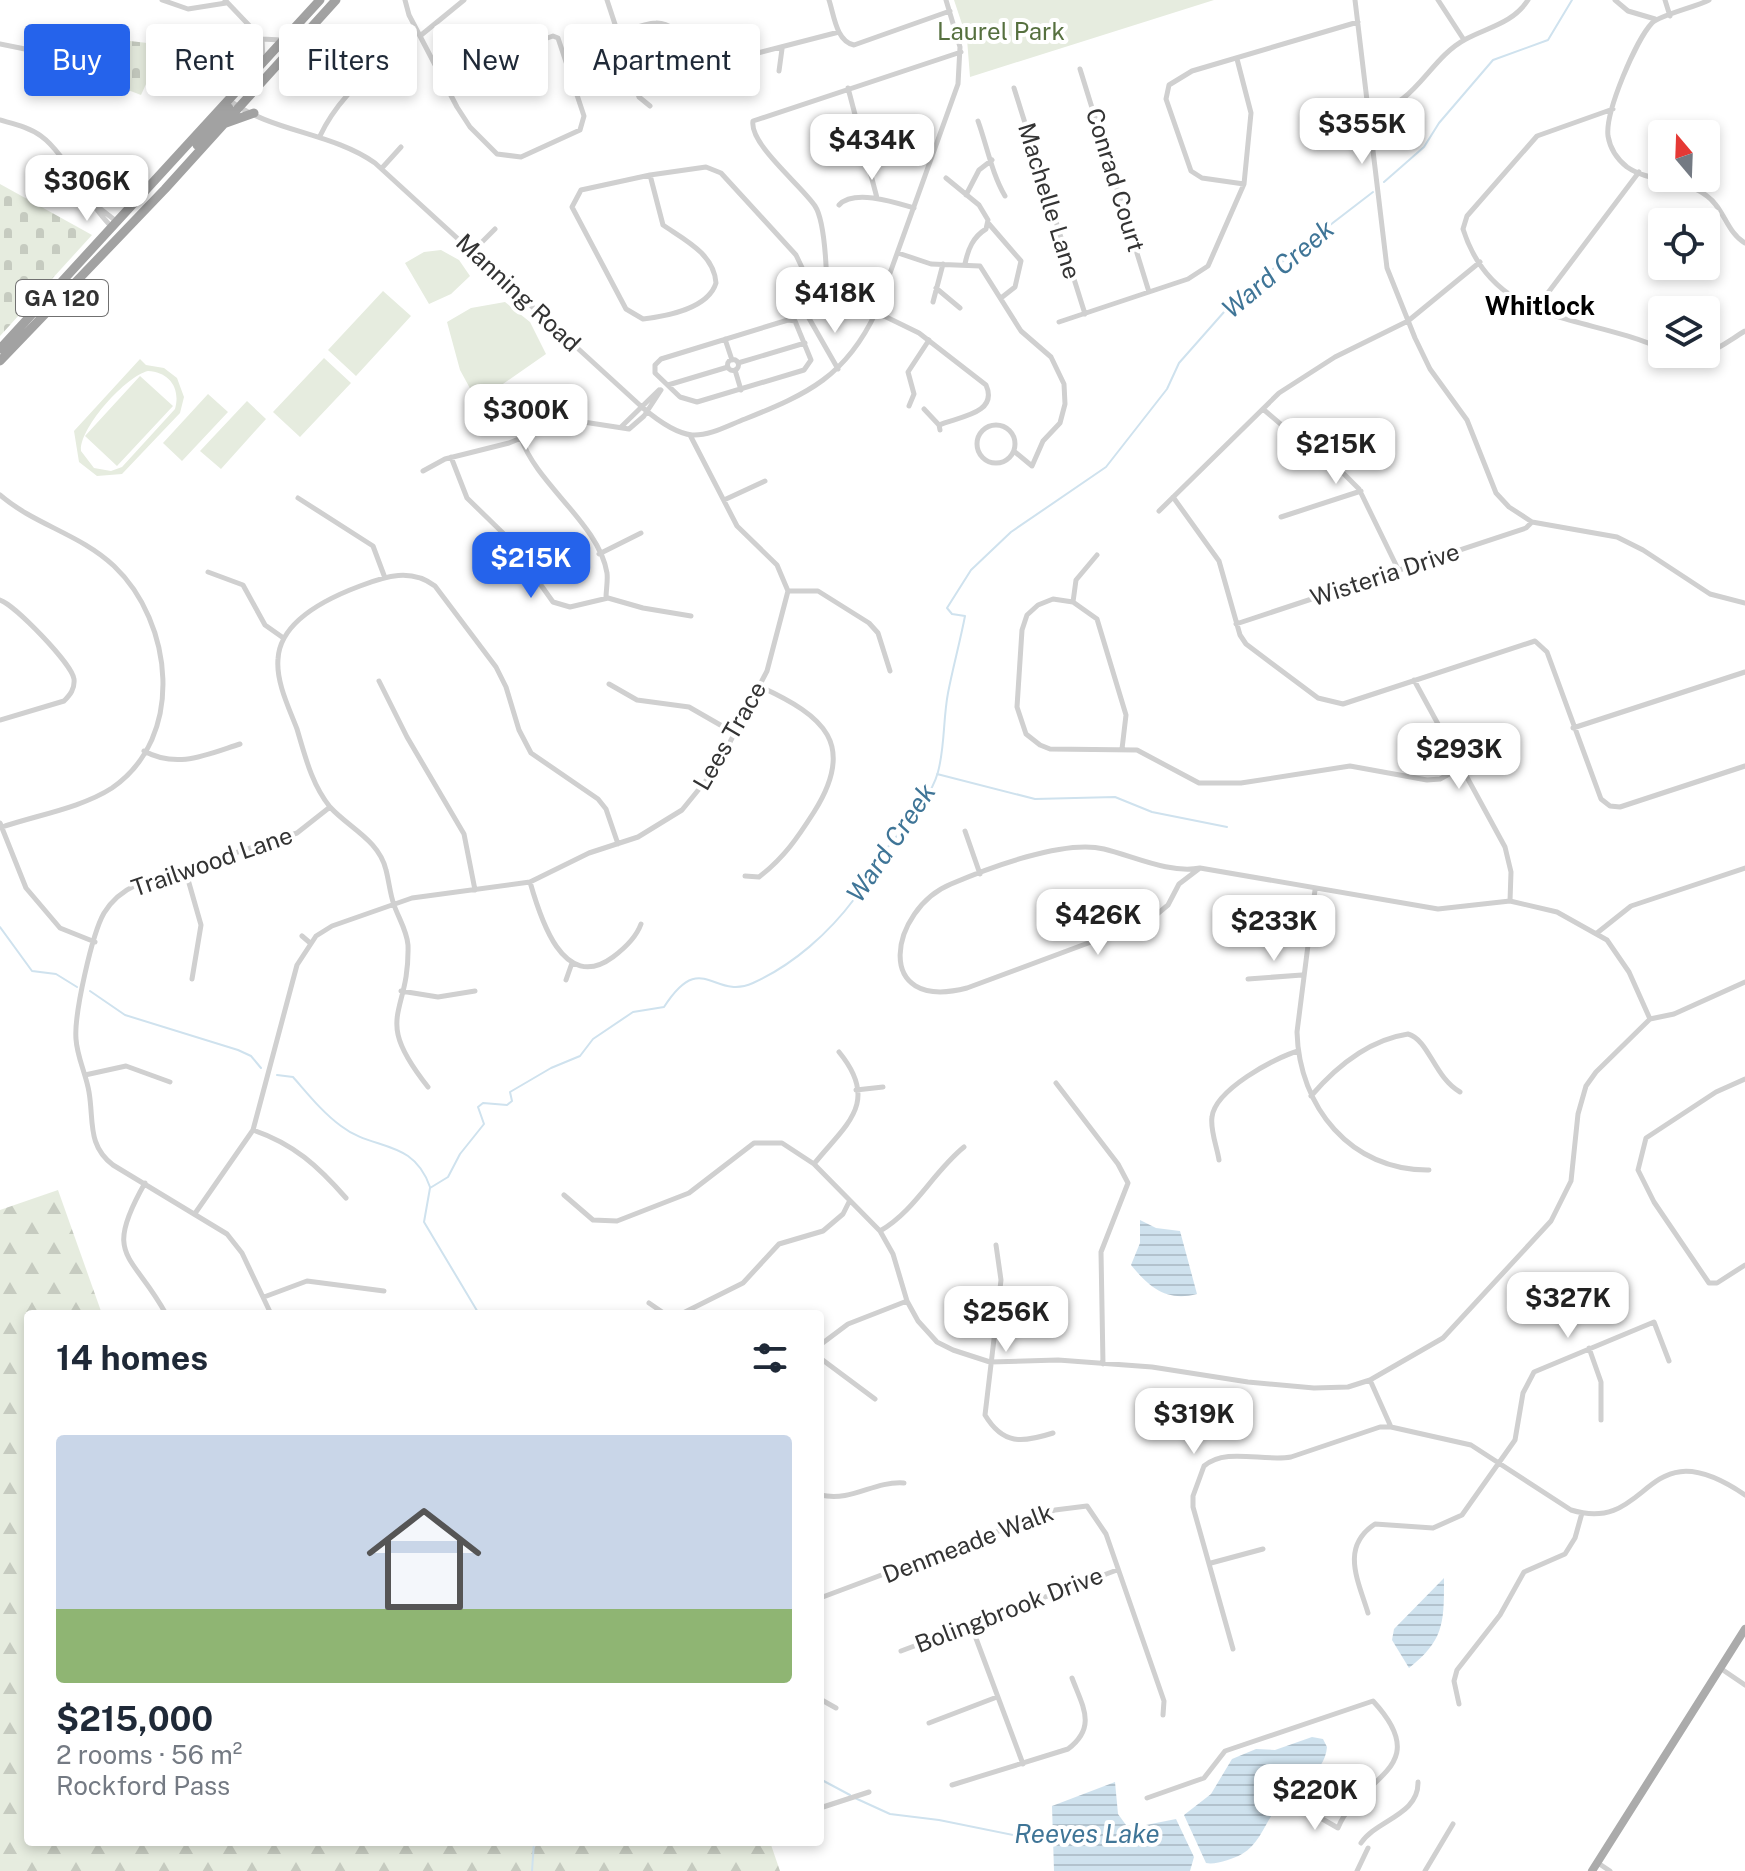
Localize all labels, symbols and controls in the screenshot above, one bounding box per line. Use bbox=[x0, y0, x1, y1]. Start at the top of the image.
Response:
park label: Laurel Park bbox=[937, 17, 1065, 45]
chip: Buy bbox=[24, 24, 130, 96]
chip: Rent bbox=[146, 24, 263, 96]
chip: Filters bbox=[279, 24, 417, 96]
chip: New bbox=[433, 24, 548, 96]
chip: Apartment bbox=[564, 24, 760, 96]
pin: $355K bbox=[1306, 98, 1418, 166]
street label: Conrad Court bbox=[1081, 104, 1151, 255]
text: $355K bbox=[1318, 108, 1406, 139]
pin: $434K bbox=[816, 114, 928, 182]
street label: Machelle Lane bbox=[1013, 119, 1087, 282]
north arrow bbox=[1648, 120, 1720, 192]
map controls bbox=[1648, 120, 1720, 368]
text: $434K bbox=[828, 124, 916, 155]
pin: $306K bbox=[31, 155, 143, 223]
text: $306K bbox=[43, 165, 131, 196]
button: locate bbox=[1648, 208, 1720, 280]
water label: Ward Creek bbox=[1215, 213, 1340, 324]
street label: Manning Road bbox=[451, 228, 587, 357]
pin: $418K bbox=[779, 267, 891, 335]
text: $418K bbox=[794, 277, 876, 308]
road number: GA 120 bbox=[16, 280, 108, 316]
district label: Whitlock bbox=[1485, 290, 1595, 321]
button: layers bbox=[1648, 296, 1720, 368]
pin: $300K bbox=[470, 384, 582, 452]
text: $300K bbox=[483, 394, 569, 425]
pin: $215K bbox=[1280, 418, 1392, 486]
text: $215K bbox=[1295, 428, 1377, 459]
pin: $215K bbox=[475, 532, 587, 600]
street label: Wisteria Drive bbox=[1307, 537, 1463, 611]
text: $215K bbox=[490, 542, 572, 573]
street label: Lees Trace bbox=[687, 676, 771, 795]
pin: $293K bbox=[1403, 723, 1515, 791]
text: $293K bbox=[1415, 733, 1503, 764]
water label: Ward Creek bbox=[840, 777, 942, 908]
street label: Trailwood Lane bbox=[127, 820, 296, 902]
pin: $426K bbox=[1042, 889, 1154, 957]
pin: $233K bbox=[1218, 895, 1330, 963]
text: $426K bbox=[1054, 899, 1142, 930]
text: $233K bbox=[1230, 905, 1318, 936]
pin: $327K bbox=[1512, 1272, 1624, 1340]
text: $327K bbox=[1525, 1282, 1611, 1313]
pin: $256K bbox=[950, 1286, 1062, 1354]
text: $256K bbox=[962, 1296, 1050, 1327]
icon: filters bbox=[748, 1336, 792, 1380]
text: 14 homes bbox=[56, 1338, 208, 1378]
pin: $319K bbox=[1138, 1388, 1250, 1456]
text: $319K bbox=[1153, 1398, 1235, 1429]
icon: home bbox=[352, 1487, 496, 1631]
street label: Denmeade Walk bbox=[878, 1498, 1057, 1588]
street label: Bolingbrook Drive bbox=[911, 1560, 1107, 1658]
text: $215,000 bbox=[56, 1699, 213, 1739]
text: 2 rooms · 56 m² bbox=[56, 1739, 242, 1770]
pin: $220K bbox=[1259, 1764, 1371, 1832]
text: Rockford Pass bbox=[56, 1770, 230, 1801]
text: $220K bbox=[1272, 1774, 1358, 1805]
water label: Reeves Lake bbox=[1014, 1818, 1160, 1849]

